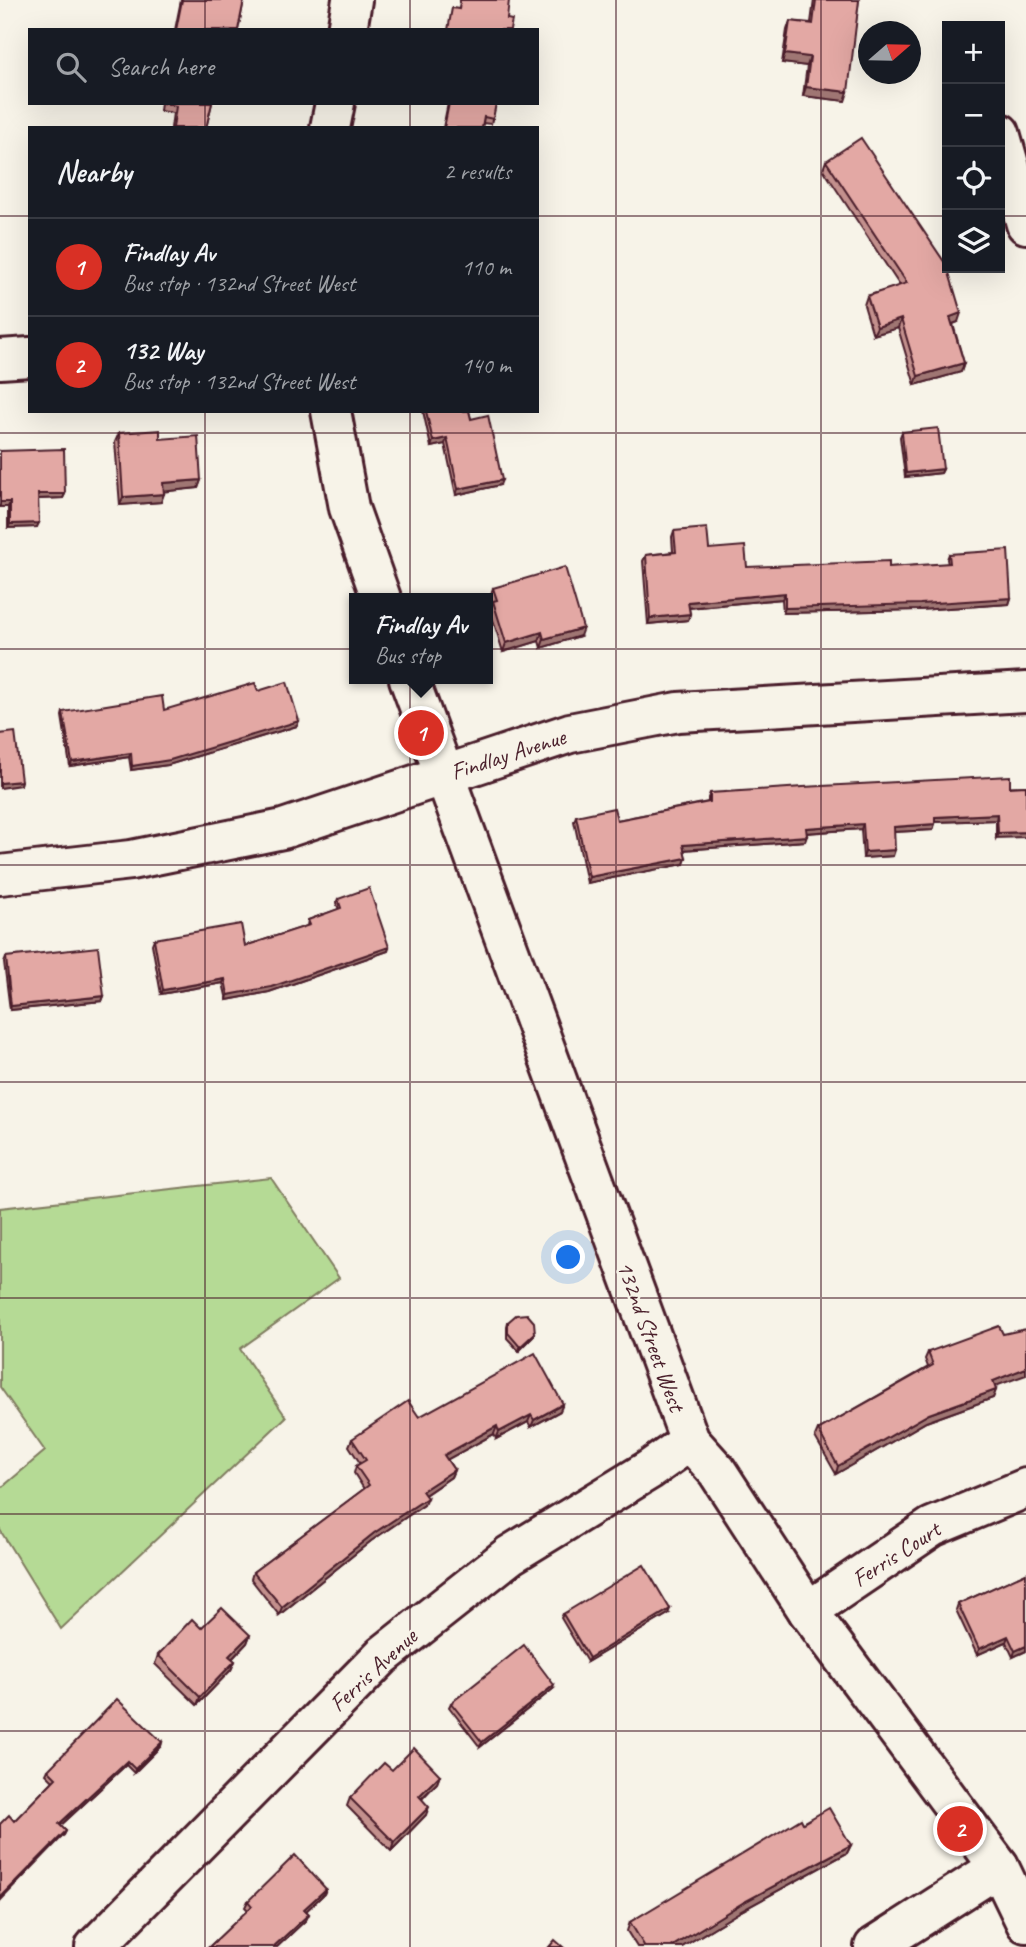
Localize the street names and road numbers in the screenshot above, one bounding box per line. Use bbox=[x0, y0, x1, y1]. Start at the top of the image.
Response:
street label: Findlay Avenue bbox=[447, 721, 571, 787]
street label: 132nd Street West bbox=[610, 1257, 693, 1417]
street label: Ferris Court bbox=[846, 1513, 948, 1594]
street label: Ferris Avenue bbox=[323, 1620, 425, 1718]

